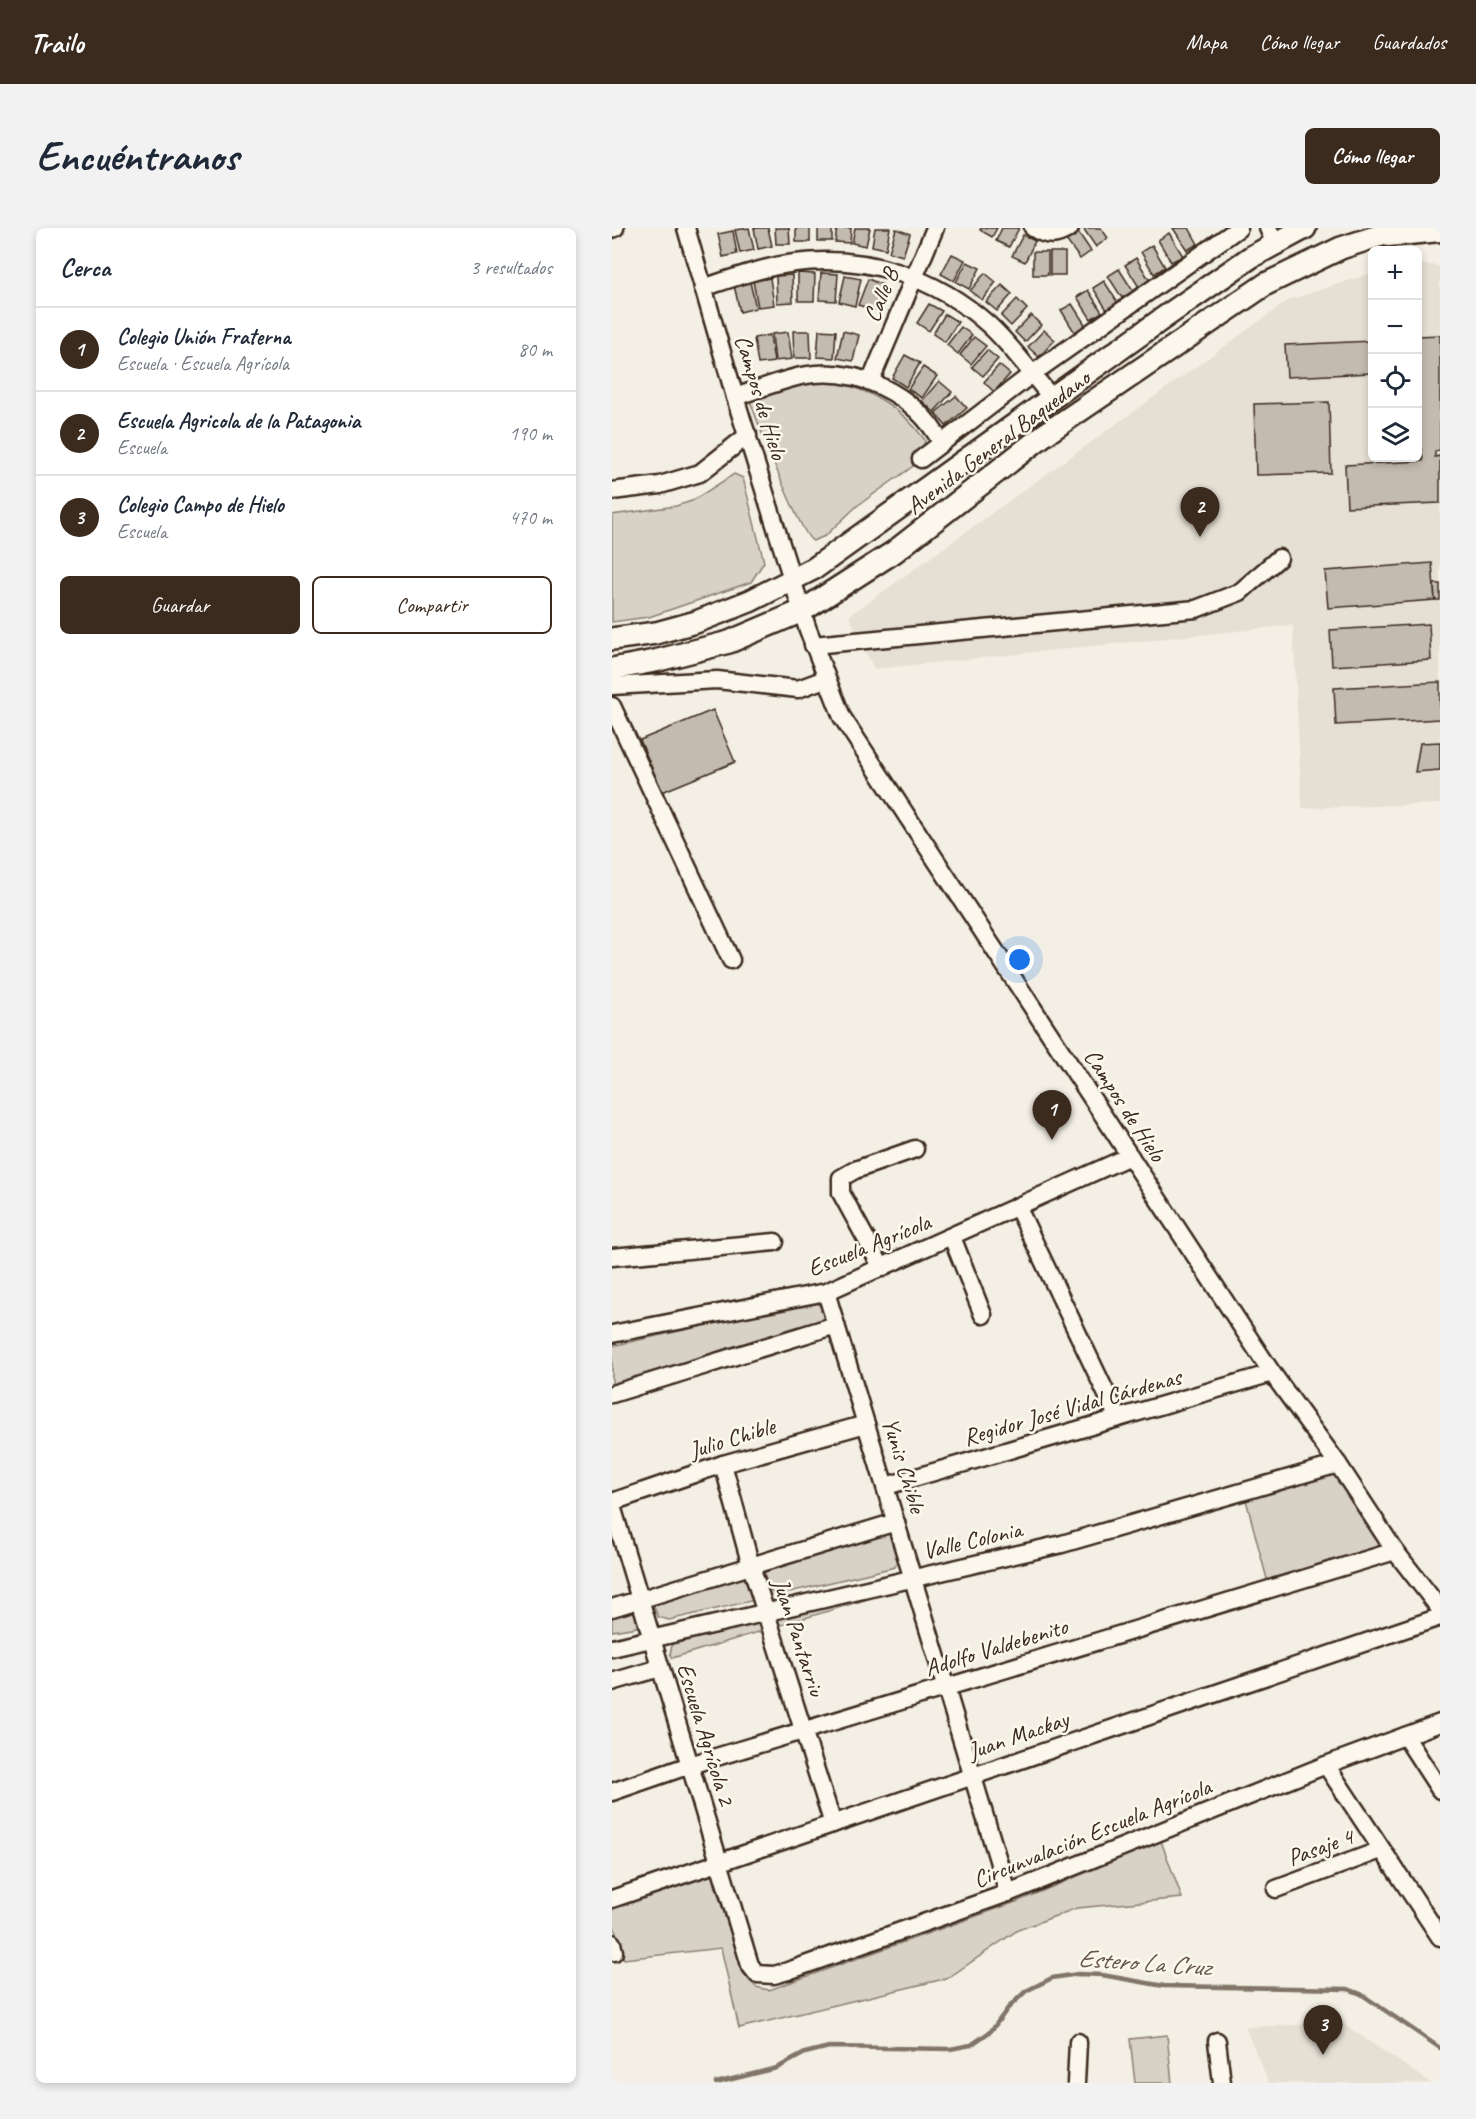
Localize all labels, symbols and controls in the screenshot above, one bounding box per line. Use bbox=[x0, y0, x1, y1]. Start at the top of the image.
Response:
text: Trailo bbox=[30, 25, 84, 60]
text: Mapa bbox=[1186, 29, 1227, 55]
text: Cómo llegar bbox=[1260, 29, 1339, 55]
text: Guardados bbox=[1372, 29, 1446, 55]
button: Cómo llegar bbox=[1305, 128, 1440, 184]
text: Encuéntranos bbox=[36, 130, 238, 183]
map controls bbox=[1368, 246, 1422, 462]
button: + bbox=[1368, 246, 1422, 300]
text: Cerca bbox=[60, 251, 110, 284]
text: 3 resultados bbox=[470, 255, 552, 280]
street label: Calle B bbox=[856, 262, 906, 327]
button: − bbox=[1368, 300, 1422, 354]
text: Colegio Unión Fraterna bbox=[117, 323, 290, 351]
street label: Campos de Hielo bbox=[728, 331, 795, 464]
text: 1 bbox=[75, 337, 84, 362]
text: 80 m bbox=[518, 337, 552, 362]
text: Escuela · Escuela Agrícola bbox=[117, 351, 289, 376]
button: locate bbox=[1368, 354, 1422, 408]
street label: Avenida General Baquedano bbox=[900, 362, 1098, 521]
text: Escuela Agricola de la Patagonia bbox=[117, 407, 360, 435]
button: layers bbox=[1368, 408, 1422, 462]
text: 2 bbox=[75, 421, 84, 446]
text: 190 m bbox=[509, 421, 552, 446]
text: Escuela bbox=[117, 435, 167, 460]
pin: 2 bbox=[1180, 488, 1220, 537]
text: Colegio Campo de Hielo bbox=[117, 491, 284, 519]
text: 3 bbox=[75, 505, 84, 530]
text: 470 m bbox=[509, 505, 552, 530]
text: Escuela bbox=[117, 519, 167, 544]
button: Guardar bbox=[60, 576, 300, 634]
button: Compartir bbox=[312, 576, 552, 634]
your location bbox=[1005, 945, 1034, 974]
street label: Campos de Hielo bbox=[1077, 1043, 1173, 1168]
pin: 1 bbox=[1032, 1090, 1072, 1140]
street label: Escuela Agrícola bbox=[803, 1206, 936, 1283]
street label: Regidor José Vidal Cárdenas bbox=[960, 1361, 1187, 1452]
street label: Julio Chible bbox=[685, 1410, 781, 1466]
street label: Yunis Chible bbox=[875, 1414, 933, 1518]
street label: Valle Colonia bbox=[920, 1514, 1026, 1566]
street label: Juan Pantarriu bbox=[766, 1573, 833, 1702]
street label: Adolfo Valdebenito bbox=[921, 1611, 1072, 1683]
street label: Escuela Agrícola 2 bbox=[670, 1659, 742, 1811]
street label: Juan Mackay bbox=[963, 1703, 1074, 1767]
street label: Circunvalación Escuela Agrícola bbox=[969, 1771, 1217, 1894]
street label: Pasaje 4 bbox=[1283, 1821, 1359, 1873]
water label: Estero La Cruz bbox=[1077, 1941, 1215, 1984]
pin: 3 bbox=[1304, 2006, 1342, 2055]

